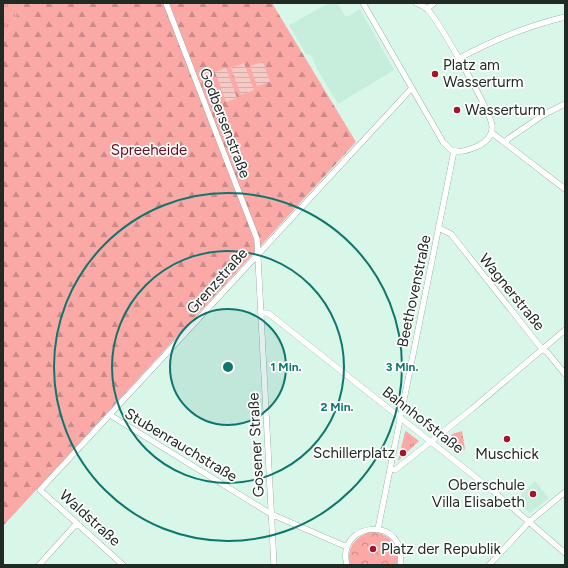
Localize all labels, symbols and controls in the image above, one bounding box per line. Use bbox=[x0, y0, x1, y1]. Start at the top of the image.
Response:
place label: Platz am Wasserturm bbox=[443, 56, 524, 91]
street label: Godbersenstraße bbox=[196, 65, 254, 181]
marker: Platz am Wasserturm bbox=[430, 69, 440, 79]
place label: Wasserturm bbox=[465, 101, 546, 119]
marker: Wasserturm bbox=[452, 105, 462, 115]
park label: Spreeheide bbox=[111, 141, 187, 159]
street label: Beethovenstraße bbox=[393, 233, 435, 349]
street label: Grenzstraße bbox=[183, 244, 251, 318]
street label: Wagnerstraße bbox=[475, 250, 549, 334]
centre of rings bbox=[221, 360, 235, 374]
text: 1 Min. bbox=[270, 360, 302, 374]
text: 3 Min. bbox=[386, 360, 418, 374]
street label: Bahnhofstraße bbox=[379, 383, 467, 457]
street label: Gosener Straße bbox=[244, 392, 268, 498]
text: 2 Min. bbox=[320, 400, 354, 414]
street label: Stubenrauchstraße bbox=[121, 404, 241, 486]
marker: Muschick bbox=[502, 434, 512, 444]
place label: Schillerplatz bbox=[313, 444, 395, 462]
place label: Muschick bbox=[475, 445, 539, 463]
marker: Schillerplatz bbox=[398, 448, 408, 458]
place label: Oberschule Villa Elisabeth bbox=[432, 476, 525, 511]
street label: Waldstraße bbox=[56, 486, 124, 550]
marker: Oberschule Villa Elisabeth bbox=[528, 489, 538, 499]
place label: Platz der Republik bbox=[381, 540, 502, 558]
marker: Platz der Republik bbox=[368, 544, 378, 554]

